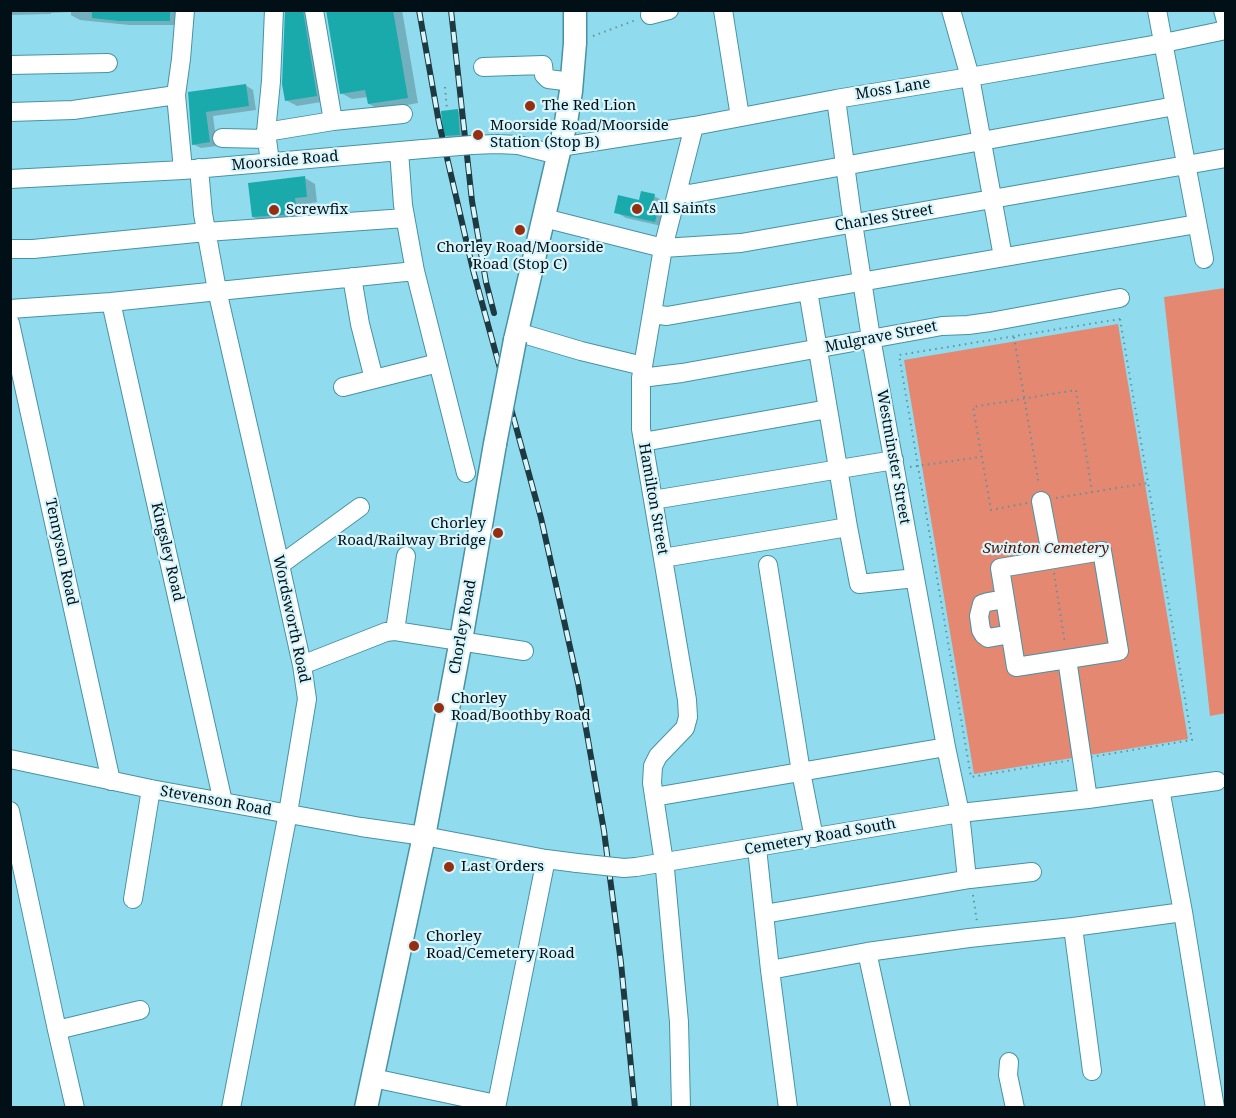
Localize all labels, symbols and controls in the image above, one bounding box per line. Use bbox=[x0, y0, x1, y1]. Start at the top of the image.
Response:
street label: Moss Lane bbox=[854, 74, 932, 104]
place label: The Red Lion bbox=[542, 97, 636, 115]
marker: The Red Lion bbox=[523, 99, 537, 113]
place label: Moorside Road/Moorside Station (Stop B) bbox=[490, 117, 669, 152]
marker: Moorside Road/Moorside Station (Stop B) bbox=[471, 128, 485, 142]
street label: Moorside Road bbox=[231, 147, 339, 175]
place label: All Saints bbox=[649, 200, 716, 218]
place label: Screwfix bbox=[286, 201, 348, 219]
street label: Charles Street bbox=[833, 201, 935, 235]
marker: All Saints bbox=[630, 202, 644, 216]
marker: Screwfix bbox=[267, 203, 281, 217]
marker: Chorley Road/Moorside Road (Stop C) bbox=[513, 223, 527, 237]
place label: Chorley Road/Moorside Road (Stop C) bbox=[436, 239, 604, 274]
street label: Mulgrave Street bbox=[823, 317, 939, 357]
street label: Westminster Street bbox=[872, 388, 914, 526]
street label: Hamilton Street bbox=[634, 442, 672, 556]
street label: Tennyson Road bbox=[41, 497, 81, 607]
street label: Kingsley Road bbox=[147, 501, 187, 603]
place label: Chorley Road/Railway Bridge bbox=[337, 515, 486, 550]
marker: Chorley Road/Railway Bridge bbox=[491, 526, 505, 540]
park label: Swinton Cemetery bbox=[983, 540, 1109, 558]
street label: Wordsworth Road bbox=[269, 554, 313, 684]
street label: Chorley Road bbox=[446, 578, 480, 676]
place label: Chorley Road/Boothby Road bbox=[451, 690, 591, 725]
marker: Chorley Road/Boothby Road bbox=[432, 701, 446, 715]
street label: Stevenson Road bbox=[159, 782, 273, 820]
street label: Cemetery Road South bbox=[743, 815, 897, 859]
place label: Last Orders bbox=[461, 858, 544, 876]
marker: Last Orders bbox=[442, 860, 456, 874]
place label: Chorley Road/Cemetery Road bbox=[426, 928, 575, 963]
marker: Chorley Road/Cemetery Road bbox=[407, 939, 421, 953]

